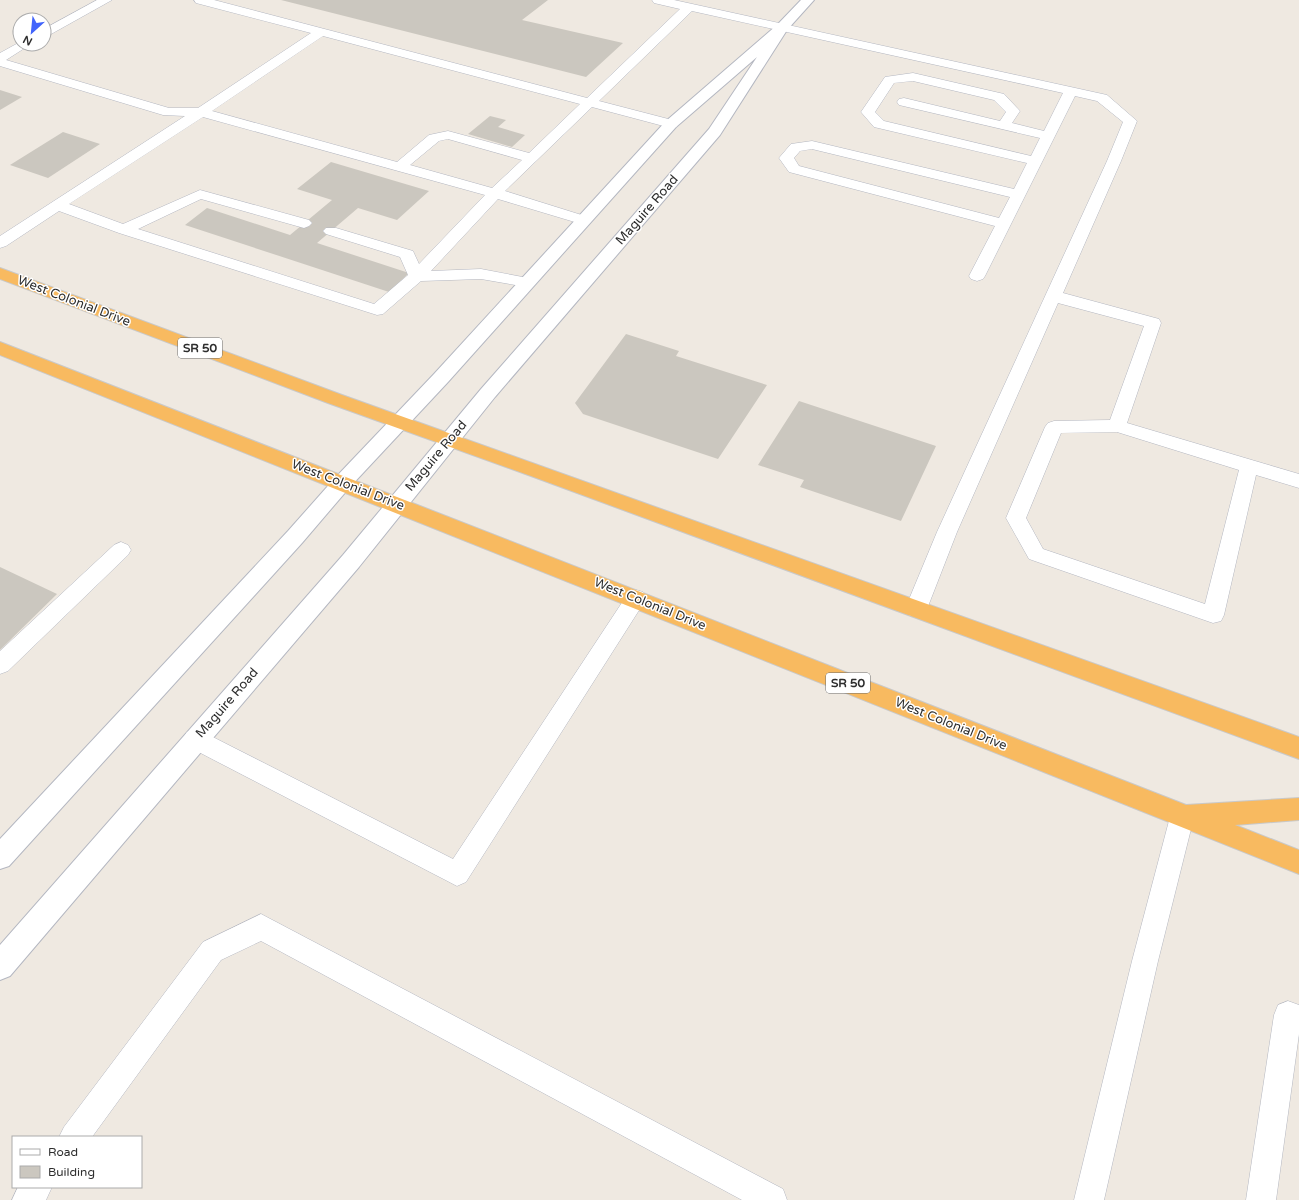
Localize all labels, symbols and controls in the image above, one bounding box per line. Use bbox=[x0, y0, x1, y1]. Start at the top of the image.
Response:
north arrow bbox=[12, 12, 52, 52]
text: N bbox=[21, 33, 35, 48]
street label: Maguire Road bbox=[612, 172, 682, 248]
street label: West Colonial Drive bbox=[15, 272, 133, 330]
road number: SR 50 bbox=[178, 338, 222, 358]
street label: Maguire Road bbox=[402, 417, 470, 495]
street label: West Colonial Drive bbox=[289, 456, 407, 514]
street label: West Colonial Drive bbox=[592, 574, 708, 634]
street label: Maguire Road bbox=[192, 665, 262, 741]
road number: SR 50 bbox=[826, 673, 870, 693]
street label: West Colonial Drive bbox=[893, 694, 1009, 754]
legend bbox=[12, 1136, 142, 1188]
text: Road bbox=[48, 1145, 78, 1159]
text: Building bbox=[48, 1165, 95, 1179]

